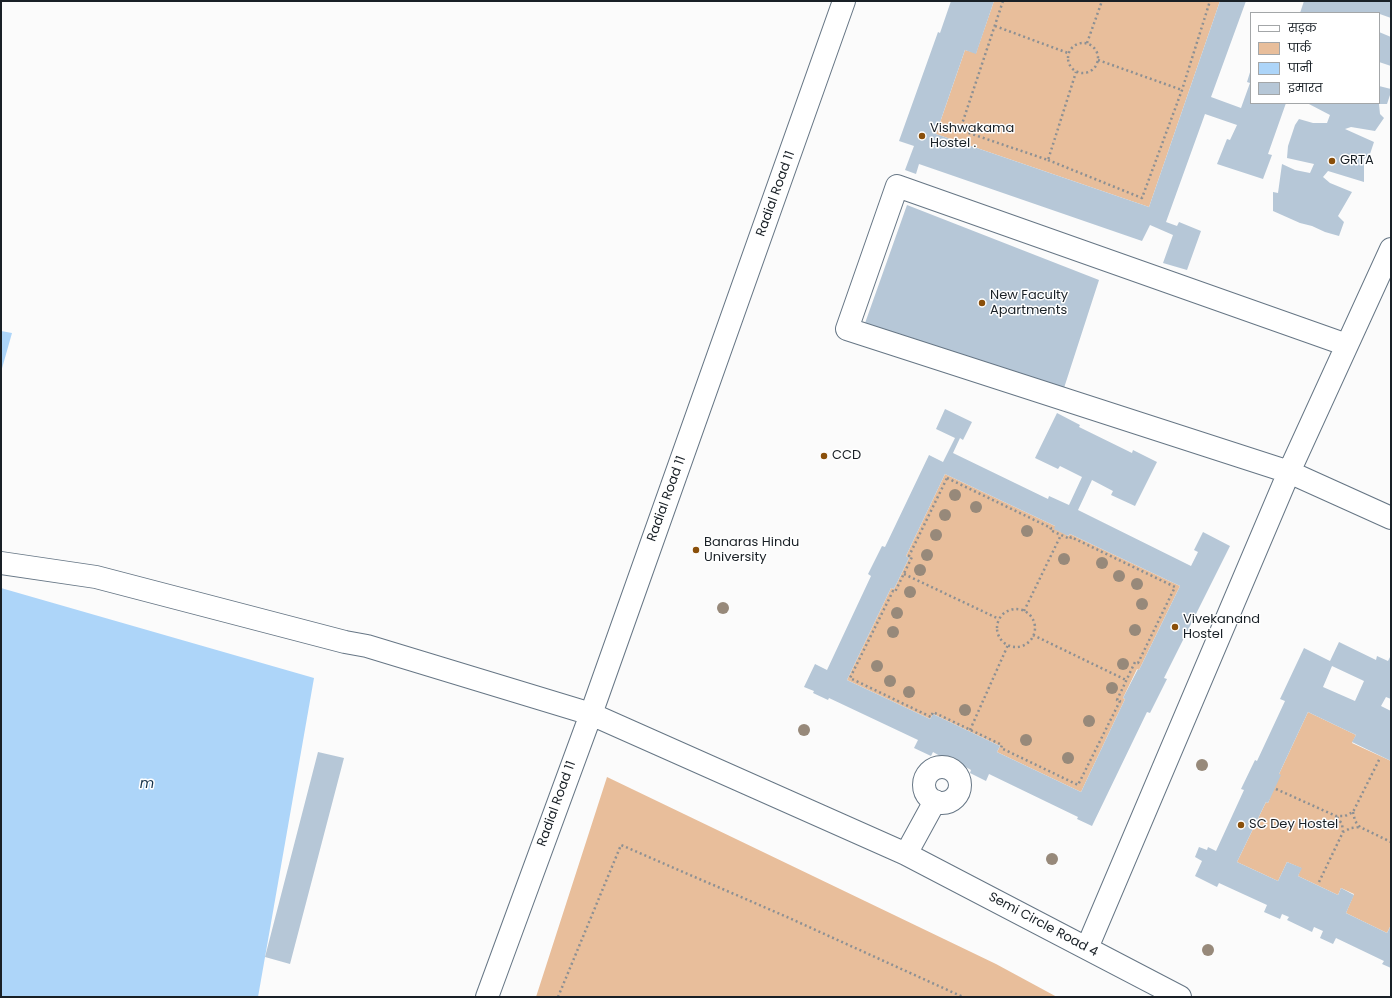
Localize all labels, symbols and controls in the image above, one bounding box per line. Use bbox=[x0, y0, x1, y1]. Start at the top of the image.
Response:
legend bbox=[1250, 12, 1380, 104]
text: सड़क bbox=[1288, 19, 1317, 36]
text: पार्क bbox=[1288, 39, 1311, 56]
text: पानी bbox=[1288, 59, 1312, 76]
text: इमारत bbox=[1288, 79, 1323, 96]
place label: Vishwakama Hostel . bbox=[930, 121, 1014, 152]
marker: Vishwakama Hostel . bbox=[917, 131, 927, 141]
street label: Radial Road 11 bbox=[753, 149, 799, 239]
place label: GRTA bbox=[1340, 153, 1374, 169]
marker: GRTA bbox=[1327, 156, 1337, 166]
place label: New Faculty Apartments bbox=[990, 288, 1068, 319]
marker: New Faculty Apartments bbox=[977, 298, 987, 308]
place label: CCD bbox=[832, 448, 861, 464]
marker: CCD bbox=[819, 451, 829, 461]
street label: Radial Road 11 bbox=[644, 454, 690, 544]
place label: Banaras Hindu University bbox=[704, 535, 799, 566]
marker: Banaras Hindu University bbox=[691, 545, 701, 555]
place label: Vivekanand Hostel bbox=[1183, 612, 1260, 643]
marker: Vivekanand Hostel bbox=[1170, 622, 1180, 632]
street label: Radial Road 11 bbox=[534, 759, 580, 849]
water label: m bbox=[140, 776, 154, 792]
place label: SC Dey Hostel bbox=[1249, 817, 1338, 833]
marker: SC Dey Hostel bbox=[1236, 820, 1246, 830]
street label: Semi Circle Road 4 bbox=[986, 889, 1100, 961]

